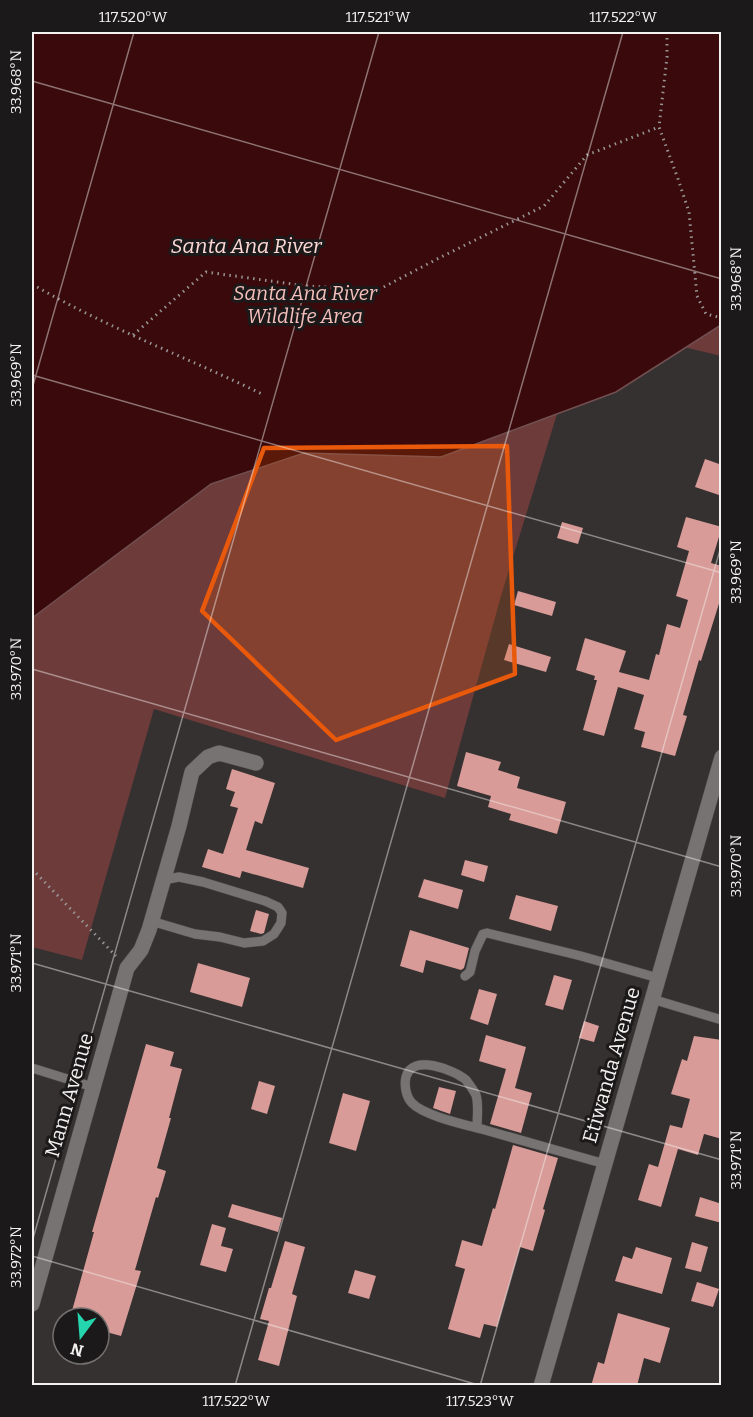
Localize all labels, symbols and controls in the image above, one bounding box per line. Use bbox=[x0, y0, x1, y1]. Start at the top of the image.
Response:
text: 117.520°W bbox=[99, 8, 168, 26]
text: 117.521°W bbox=[346, 8, 411, 26]
text: 117.522°W bbox=[589, 8, 657, 26]
text: 33.968°N bbox=[7, 50, 25, 114]
water label: Santa Ana River bbox=[170, 233, 323, 259]
text: 33.968°N bbox=[727, 247, 745, 311]
park label: Santa Ana River Wildlife Area bbox=[233, 281, 378, 329]
text: 33.969°N bbox=[7, 343, 25, 407]
text: 33.969°N bbox=[727, 540, 745, 604]
text: 33.970°N bbox=[7, 638, 25, 700]
text: 33.970°N bbox=[727, 835, 745, 897]
text: 33.971°N bbox=[7, 933, 25, 993]
street label: Etiwanda Avenue bbox=[577, 984, 645, 1146]
street label: Mann Avenue bbox=[40, 1030, 98, 1160]
text: 33.971°N bbox=[727, 1130, 745, 1190]
text: 33.972°N bbox=[7, 1226, 25, 1288]
north arrow bbox=[51, 1306, 111, 1366]
text: N bbox=[68, 1339, 86, 1361]
text: 117.522°W bbox=[202, 1392, 270, 1410]
text: 117.523°W bbox=[446, 1392, 515, 1410]

